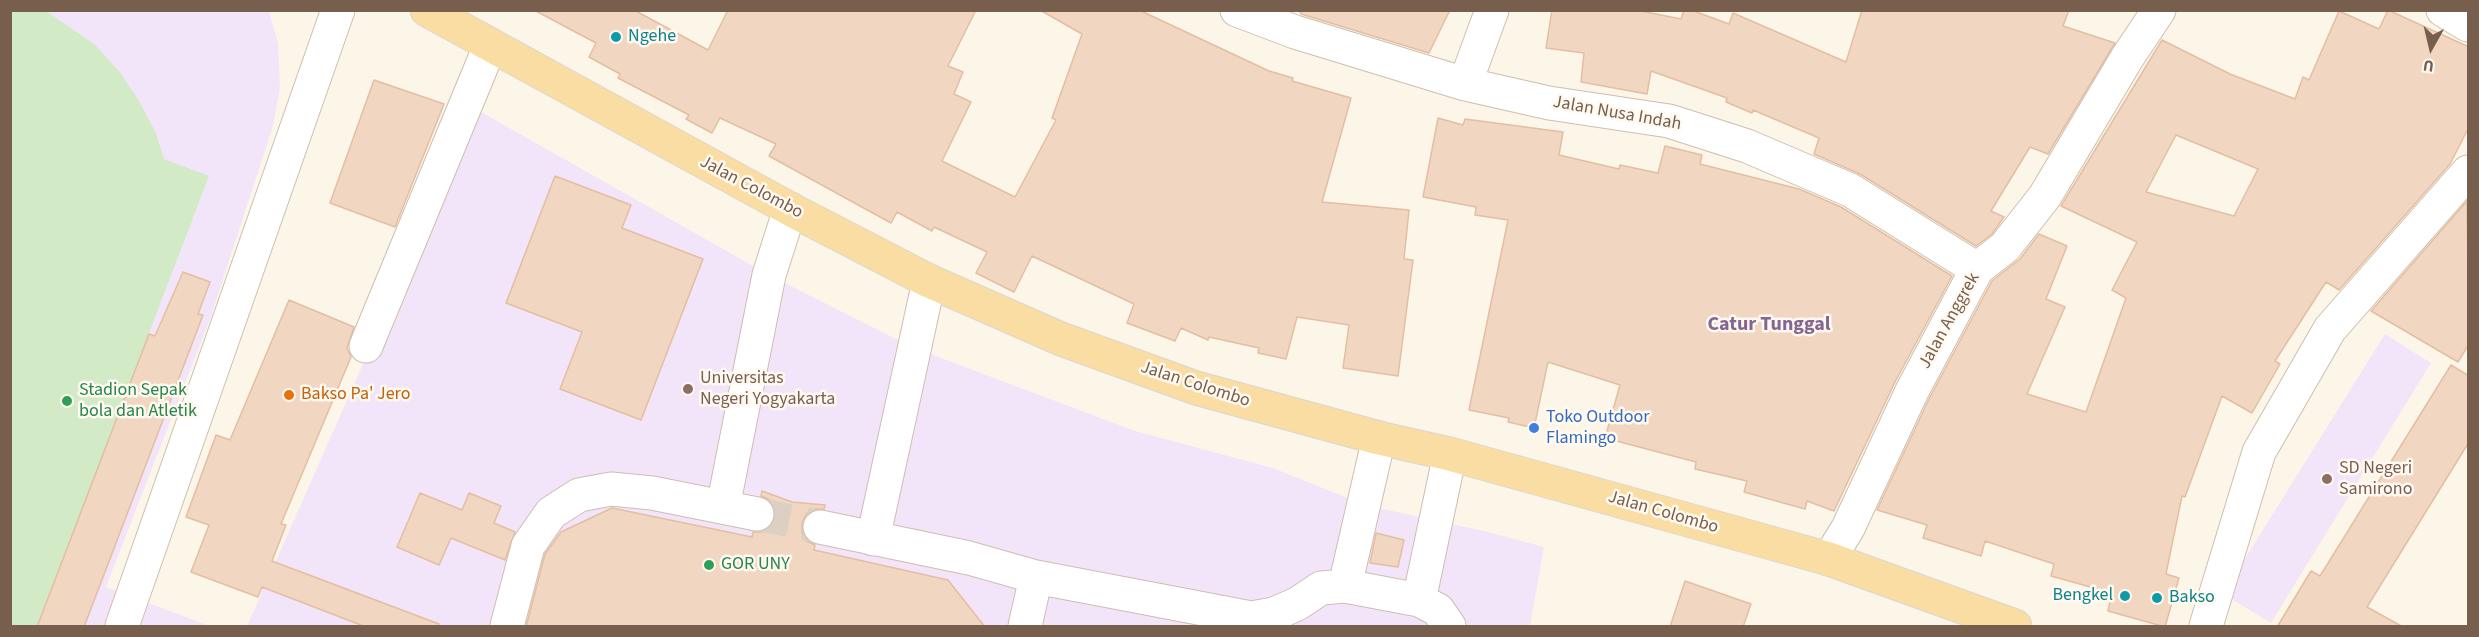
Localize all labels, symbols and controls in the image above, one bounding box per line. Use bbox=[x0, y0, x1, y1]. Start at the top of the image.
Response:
north arrow bbox=[2401, 18, 2461, 78]
place label: Ngehe bbox=[628, 26, 676, 48]
marker: Ngehe bbox=[609, 30, 623, 44]
text: U bbox=[2422, 54, 2435, 77]
street label: Jalan Nusa Indah bbox=[1551, 92, 1683, 136]
street label: Jalan Colombo bbox=[696, 152, 806, 224]
street label: Jalan Anggrek bbox=[1915, 269, 1985, 373]
district label: Catur Tunggal bbox=[1707, 314, 1831, 338]
street label: Jalan Colombo bbox=[1138, 357, 1252, 413]
place label: Universitas Negeri Yogyakarta bbox=[700, 368, 835, 410]
place label: Stadion Sepak bola dan Atletik bbox=[79, 380, 197, 422]
marker: Universitas Negeri Yogyakarta bbox=[681, 382, 695, 396]
place label: Bakso Pa' Jero bbox=[301, 384, 410, 406]
marker: Bakso Pa' Jero bbox=[282, 388, 296, 402]
marker: Stadion Sepak bola dan Atletik bbox=[60, 394, 74, 408]
place label: Toko Outdoor Flamingo bbox=[1546, 407, 1649, 450]
marker: Toko Outdoor Flamingo bbox=[1527, 421, 1541, 435]
place label: SD Negeri Samirono bbox=[2339, 458, 2412, 500]
marker: SD Negeri Samirono bbox=[2320, 472, 2334, 486]
street label: Jalan Colombo bbox=[1605, 487, 1721, 539]
place label: GOR UNY bbox=[721, 554, 790, 576]
marker: GOR UNY bbox=[702, 558, 716, 572]
place label: Bengkel bbox=[2052, 585, 2113, 607]
place label: Bakso bbox=[2169, 587, 2215, 609]
marker: Bengkel bbox=[2118, 589, 2132, 603]
marker: Bakso bbox=[2150, 591, 2164, 605]

